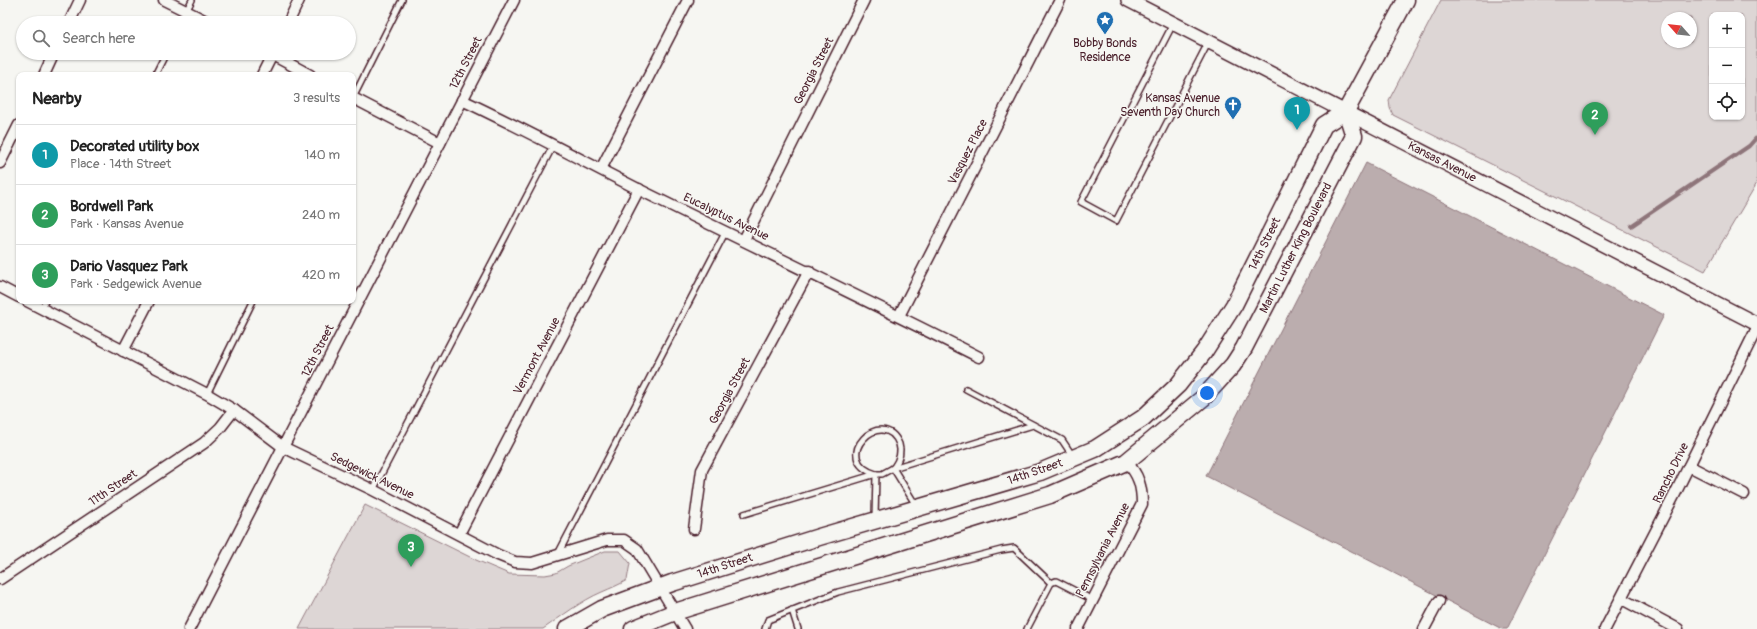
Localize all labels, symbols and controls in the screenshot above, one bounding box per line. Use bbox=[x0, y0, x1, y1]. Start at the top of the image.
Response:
place icon: Bobby Bonds Residence bbox=[1095, 10, 1115, 35]
north arrow bbox=[1661, 12, 1697, 48]
map controls bbox=[1709, 12, 1745, 120]
button: + bbox=[1709, 12, 1745, 48]
search box bbox=[16, 16, 356, 60]
icon: search bbox=[30, 27, 52, 49]
text: Search here bbox=[62, 29, 135, 48]
street label: 12th Street bbox=[446, 34, 486, 92]
street label: Georgia Street bbox=[791, 35, 837, 107]
place label: Bobby Bonds Residence bbox=[1073, 36, 1138, 65]
button: − bbox=[1709, 48, 1745, 84]
button: locate bbox=[1709, 84, 1745, 120]
text: Nearby bbox=[32, 88, 81, 109]
text: 3 results bbox=[293, 90, 340, 106]
place label: Kansas Avenue Seventh Day Church bbox=[1120, 91, 1220, 120]
church icon: Kansas Avenue Seventh Day Church bbox=[1223, 95, 1243, 120]
pin: 1 bbox=[1284, 97, 1310, 130]
pin: 2 bbox=[1582, 102, 1608, 135]
street label: Vasquez Place bbox=[945, 117, 991, 187]
text: Decorated utility box bbox=[70, 137, 199, 156]
street label: Kansas Avenue bbox=[1405, 138, 1479, 186]
text: 1 bbox=[42, 147, 48, 163]
text: 140 m bbox=[304, 147, 340, 163]
text: Place · 14th Street bbox=[70, 156, 171, 172]
street label: Martin Luther King Boulevard bbox=[1257, 180, 1336, 316]
street label: Eucalyptus Avenue bbox=[681, 190, 771, 244]
text: Bordwell Park bbox=[70, 197, 153, 216]
text: 2 bbox=[41, 207, 49, 223]
text: 240 m bbox=[302, 207, 340, 223]
street label: 14th Street bbox=[1246, 215, 1284, 273]
text: Park · Kansas Avenue bbox=[70, 216, 184, 232]
text: Dario Vasquez Park bbox=[70, 257, 188, 276]
text: 3 bbox=[41, 267, 49, 283]
text: 420 m bbox=[302, 267, 340, 283]
text: Park · Sedgewick Avenue bbox=[70, 276, 202, 292]
street label: Vermont Avenue bbox=[510, 315, 564, 397]
street label: 12th Street bbox=[298, 322, 338, 380]
street label: Georgia Street bbox=[706, 355, 754, 427]
your location bbox=[1197, 383, 1217, 403]
street label: Rancho Drive bbox=[1650, 440, 1692, 506]
street label: Sedgewick Avenue bbox=[328, 449, 416, 503]
street label: 14th Street bbox=[1005, 456, 1065, 488]
street label: 11th Street bbox=[86, 466, 140, 510]
street label: Pennsylvania Avenue bbox=[1073, 500, 1133, 600]
pin: 3 bbox=[398, 534, 424, 567]
street label: 14th Street bbox=[695, 550, 755, 582]

